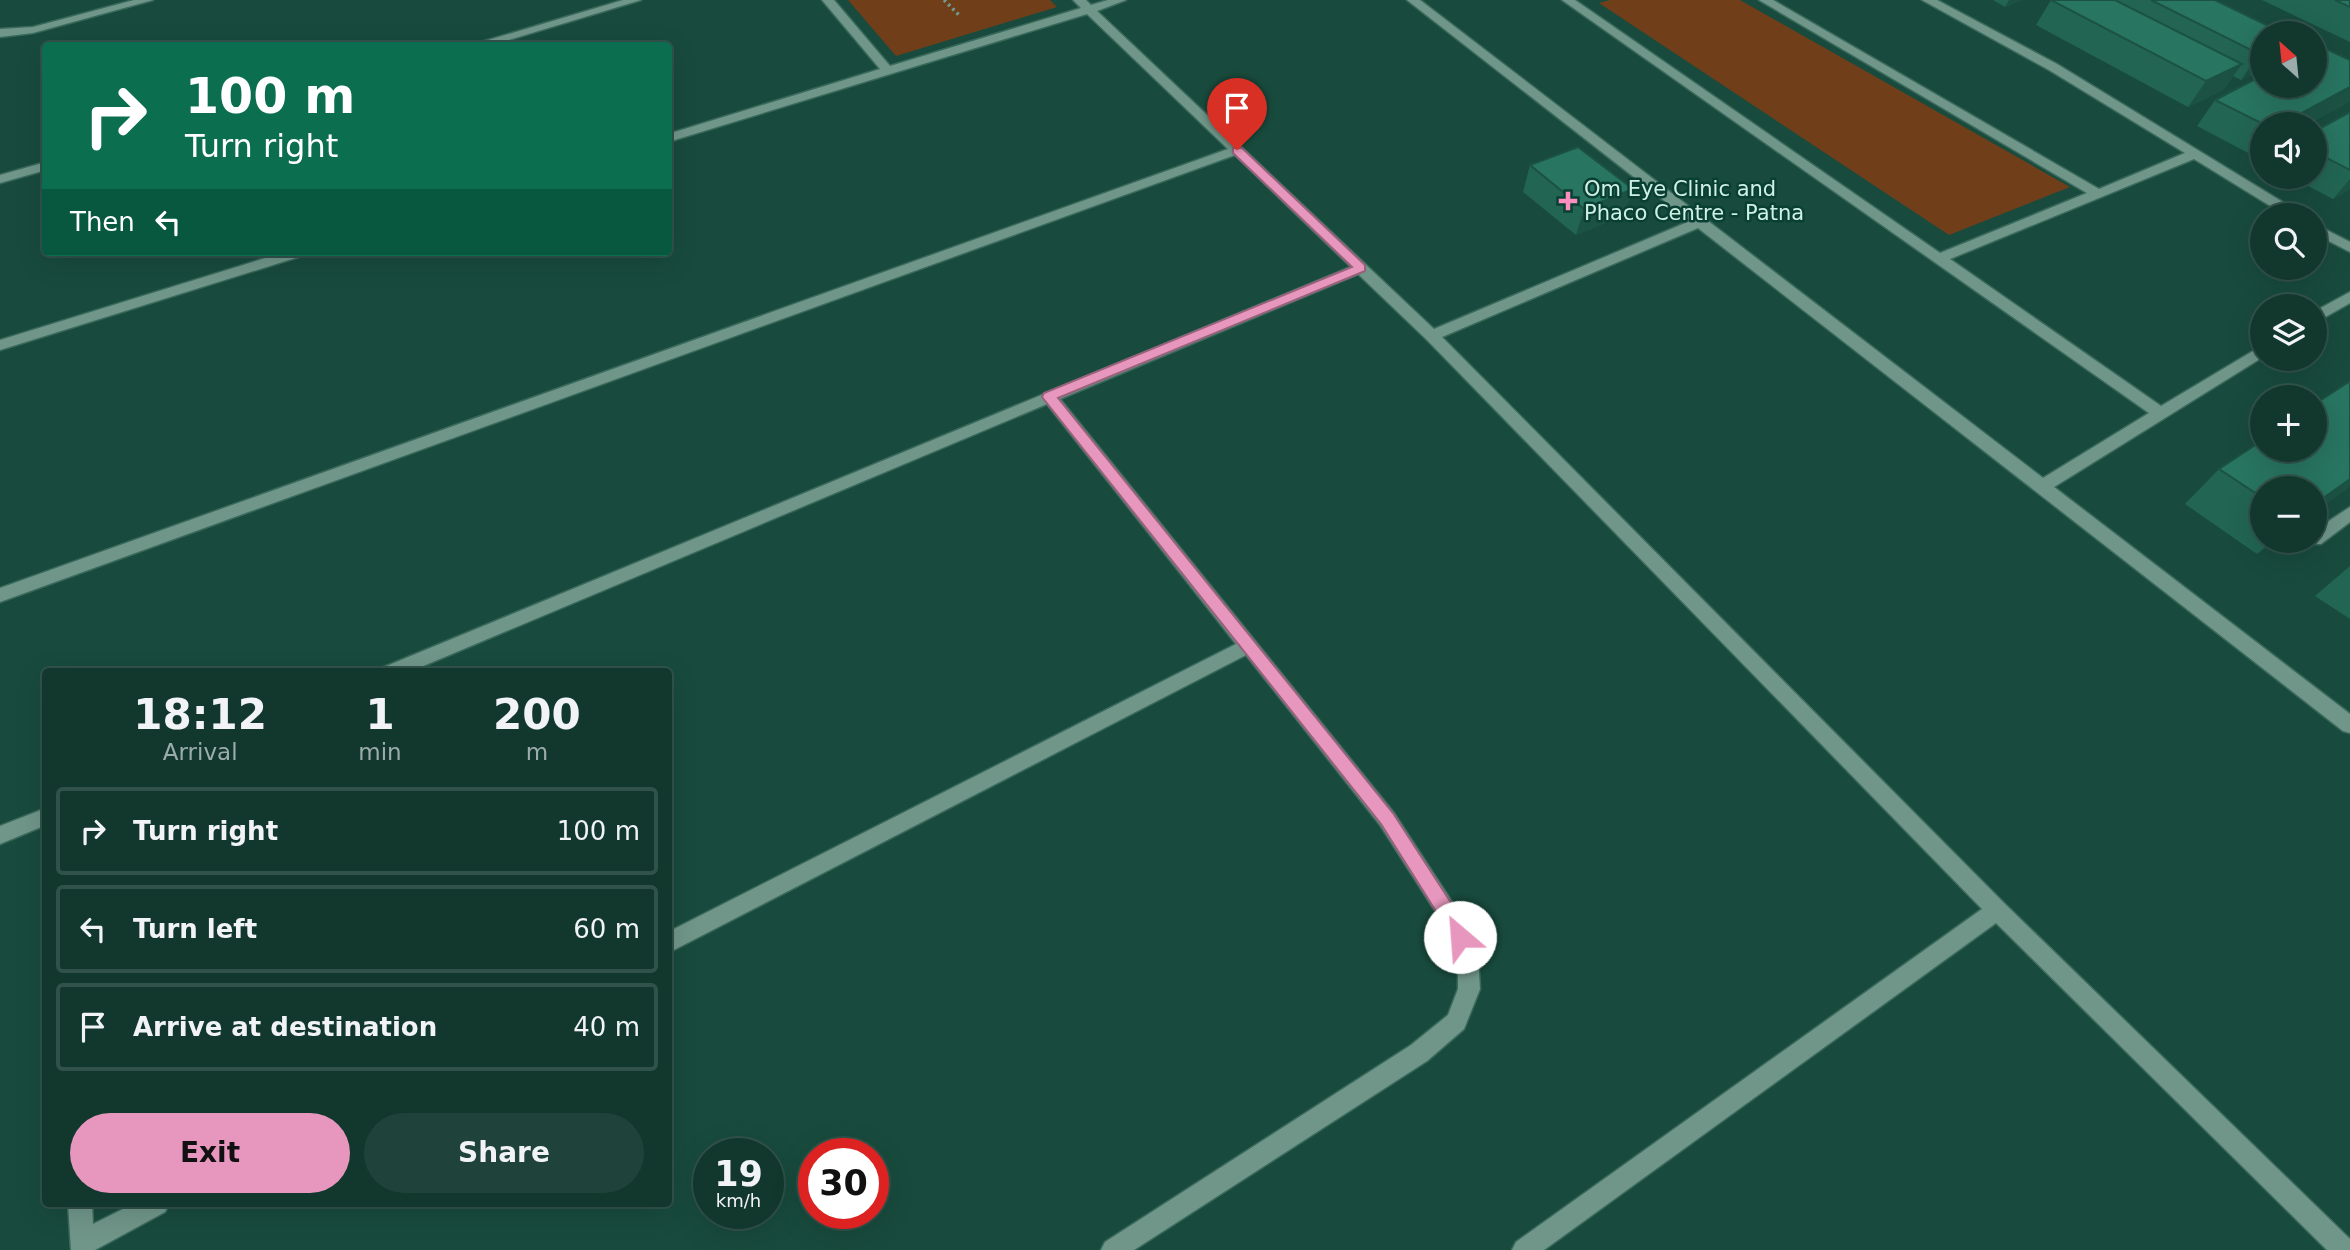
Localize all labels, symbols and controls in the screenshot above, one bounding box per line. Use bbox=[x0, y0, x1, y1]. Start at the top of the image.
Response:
north arrow bbox=[2250, 21, 2328, 98]
map controls bbox=[2250, 21, 2327, 553]
text: 100 m bbox=[185, 68, 355, 125]
icon: right bbox=[70, 70, 161, 161]
pin bbox=[1207, 78, 1267, 150]
icon: arrive bbox=[1218, 89, 1256, 127]
button: sound bbox=[2250, 112, 2327, 189]
text: Turn right bbox=[185, 127, 338, 165]
place label: Om Eye Clinic and Phaco Centre - Patna bbox=[1584, 177, 1804, 225]
marker: Om Eye Clinic and Phaco Centre - Patna bbox=[1558, 191, 1578, 211]
icon: left bbox=[149, 203, 187, 241]
button: search bbox=[2250, 203, 2327, 280]
text: Then bbox=[70, 207, 135, 237]
button: layers bbox=[2250, 294, 2327, 371]
button: + bbox=[2250, 385, 2327, 462]
button: − bbox=[2250, 476, 2327, 553]
text: 18:12 bbox=[133, 690, 267, 739]
text: 1 bbox=[365, 690, 395, 739]
text: 200 bbox=[493, 690, 581, 739]
text: Arrival bbox=[163, 739, 238, 765]
text: min bbox=[358, 739, 402, 765]
text: m bbox=[526, 739, 548, 765]
icon: right bbox=[74, 812, 112, 850]
text: Turn right bbox=[133, 816, 278, 846]
text: 100 m bbox=[557, 816, 640, 846]
position arrow bbox=[1423, 900, 1497, 974]
icon: left bbox=[74, 910, 112, 948]
text: Turn left bbox=[133, 914, 257, 944]
text: 60 m bbox=[573, 914, 640, 944]
icon: arrive bbox=[74, 1008, 112, 1046]
text: Arrive at destination bbox=[133, 1012, 437, 1042]
text: 40 m bbox=[573, 1012, 640, 1042]
button: Exit bbox=[70, 1113, 350, 1193]
button: Share bbox=[364, 1113, 644, 1193]
speed limit sign: 30 bbox=[798, 1138, 889, 1229]
text: 19 bbox=[714, 1154, 763, 1194]
text: km/h bbox=[716, 1190, 761, 1211]

